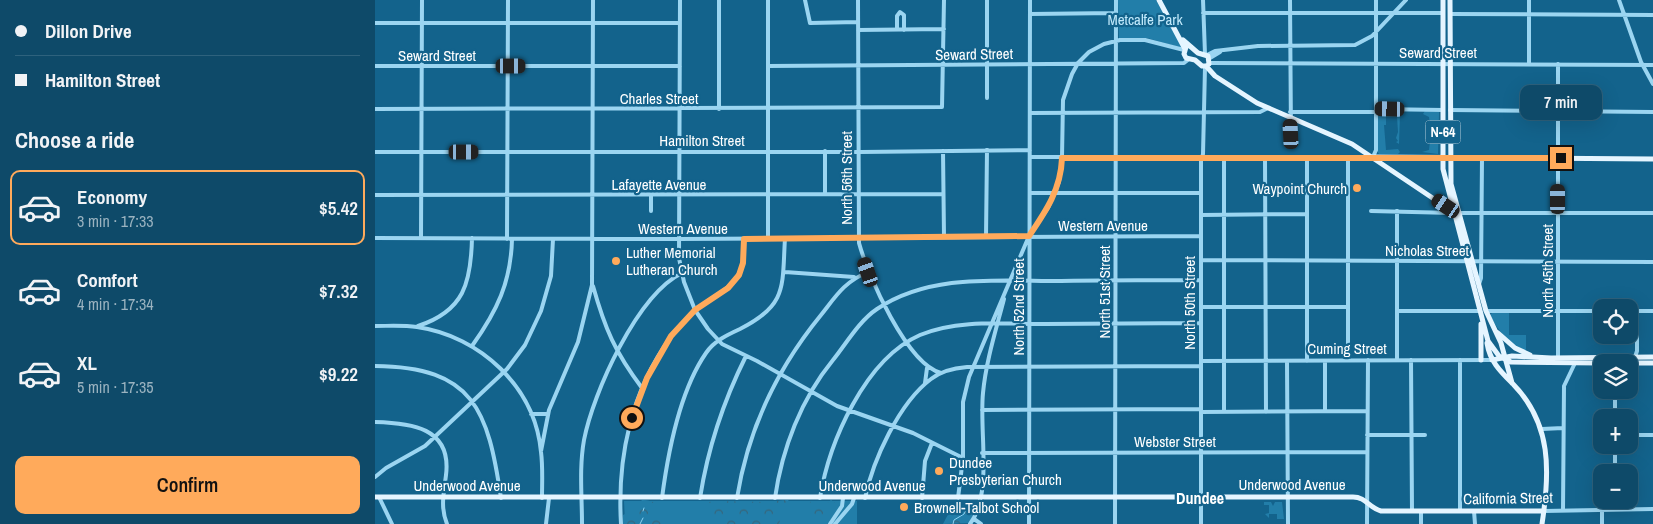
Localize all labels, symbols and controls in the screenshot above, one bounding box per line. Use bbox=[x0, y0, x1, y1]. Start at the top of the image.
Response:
park label: Metcalfe Park bbox=[1107, 9, 1183, 30]
text: Dillon Drive bbox=[45, 18, 132, 44]
street label: Seward Street bbox=[1399, 42, 1478, 63]
street label: Seward Street bbox=[935, 43, 1014, 65]
street label: Seward Street bbox=[398, 45, 477, 66]
car bbox=[496, 59, 526, 74]
text: Hamilton Street bbox=[45, 67, 160, 93]
callout: 7 min bbox=[1520, 86, 1602, 120]
street label: Charles Street bbox=[620, 88, 699, 109]
text: 7 min bbox=[1544, 91, 1578, 113]
car bbox=[1374, 101, 1405, 117]
car bbox=[1282, 119, 1299, 149]
road number: N-64 bbox=[1425, 120, 1461, 144]
text: Choose a ride bbox=[15, 125, 134, 155]
street label: Hamilton Street bbox=[659, 130, 745, 151]
street label: North 56th Street bbox=[836, 131, 857, 225]
car bbox=[449, 145, 479, 160]
route end bbox=[1550, 147, 1572, 169]
street label: Lafayette Avenue bbox=[612, 174, 707, 195]
place label: Waypoint Church bbox=[1252, 178, 1347, 199]
marker: Waypoint Church bbox=[1351, 182, 1363, 194]
text: Economy bbox=[77, 184, 147, 210]
car bbox=[1550, 184, 1565, 214]
icon: car bbox=[17, 185, 62, 230]
car bbox=[1429, 191, 1462, 221]
text: $5.42 bbox=[319, 195, 358, 221]
text: 3 min · 17:33 bbox=[77, 210, 154, 232]
street label: Western Avenue bbox=[1058, 215, 1148, 236]
street label: Western Avenue bbox=[638, 218, 728, 239]
street label: North 45th Street bbox=[1537, 224, 1558, 318]
street label: Nicholas Street bbox=[1385, 240, 1470, 261]
place label: Luther Memorial Lutheran Church bbox=[626, 242, 718, 280]
street label: North 51st Street bbox=[1094, 245, 1115, 339]
marker: Luther Memorial Lutheran Church bbox=[610, 255, 622, 267]
car bbox=[856, 255, 879, 289]
street label: North 50th Street bbox=[1179, 256, 1200, 350]
street label: North 52nd Street bbox=[1008, 258, 1029, 356]
text: Comfort bbox=[77, 267, 138, 293]
icon: car bbox=[17, 268, 62, 313]
text: $7.32 bbox=[319, 278, 358, 304]
text: 4 min · 17:34 bbox=[77, 293, 154, 315]
map controls bbox=[1593, 299, 1638, 509]
button: locate bbox=[1593, 299, 1638, 344]
street label: Cuming Street bbox=[1307, 338, 1387, 359]
text: XL bbox=[77, 350, 97, 376]
icon: car bbox=[17, 351, 62, 396]
button: layers bbox=[1593, 354, 1638, 399]
text: $9.22 bbox=[319, 361, 358, 387]
text: 5 min · 17:35 bbox=[77, 376, 154, 398]
route start bbox=[621, 407, 643, 429]
button: + bbox=[1593, 409, 1638, 454]
street label: Webster Street bbox=[1134, 431, 1216, 452]
place label: Dundee Presbyterian Church bbox=[949, 452, 1062, 490]
button: Confirm bbox=[15, 456, 360, 514]
button: − bbox=[1593, 464, 1638, 509]
marker: Dundee Presbyterian Church bbox=[933, 465, 945, 477]
street label: Underwood Avenue bbox=[1238, 474, 1346, 495]
street label: Underwood Avenue bbox=[413, 475, 521, 496]
street label: Underwood Avenue bbox=[818, 475, 926, 496]
district label: Dundee bbox=[1176, 487, 1224, 509]
street label: California Street bbox=[1463, 487, 1554, 509]
place label: Brownell-Talbot School bbox=[914, 497, 1039, 518]
marker: Brownell-Talbot School bbox=[898, 501, 910, 513]

